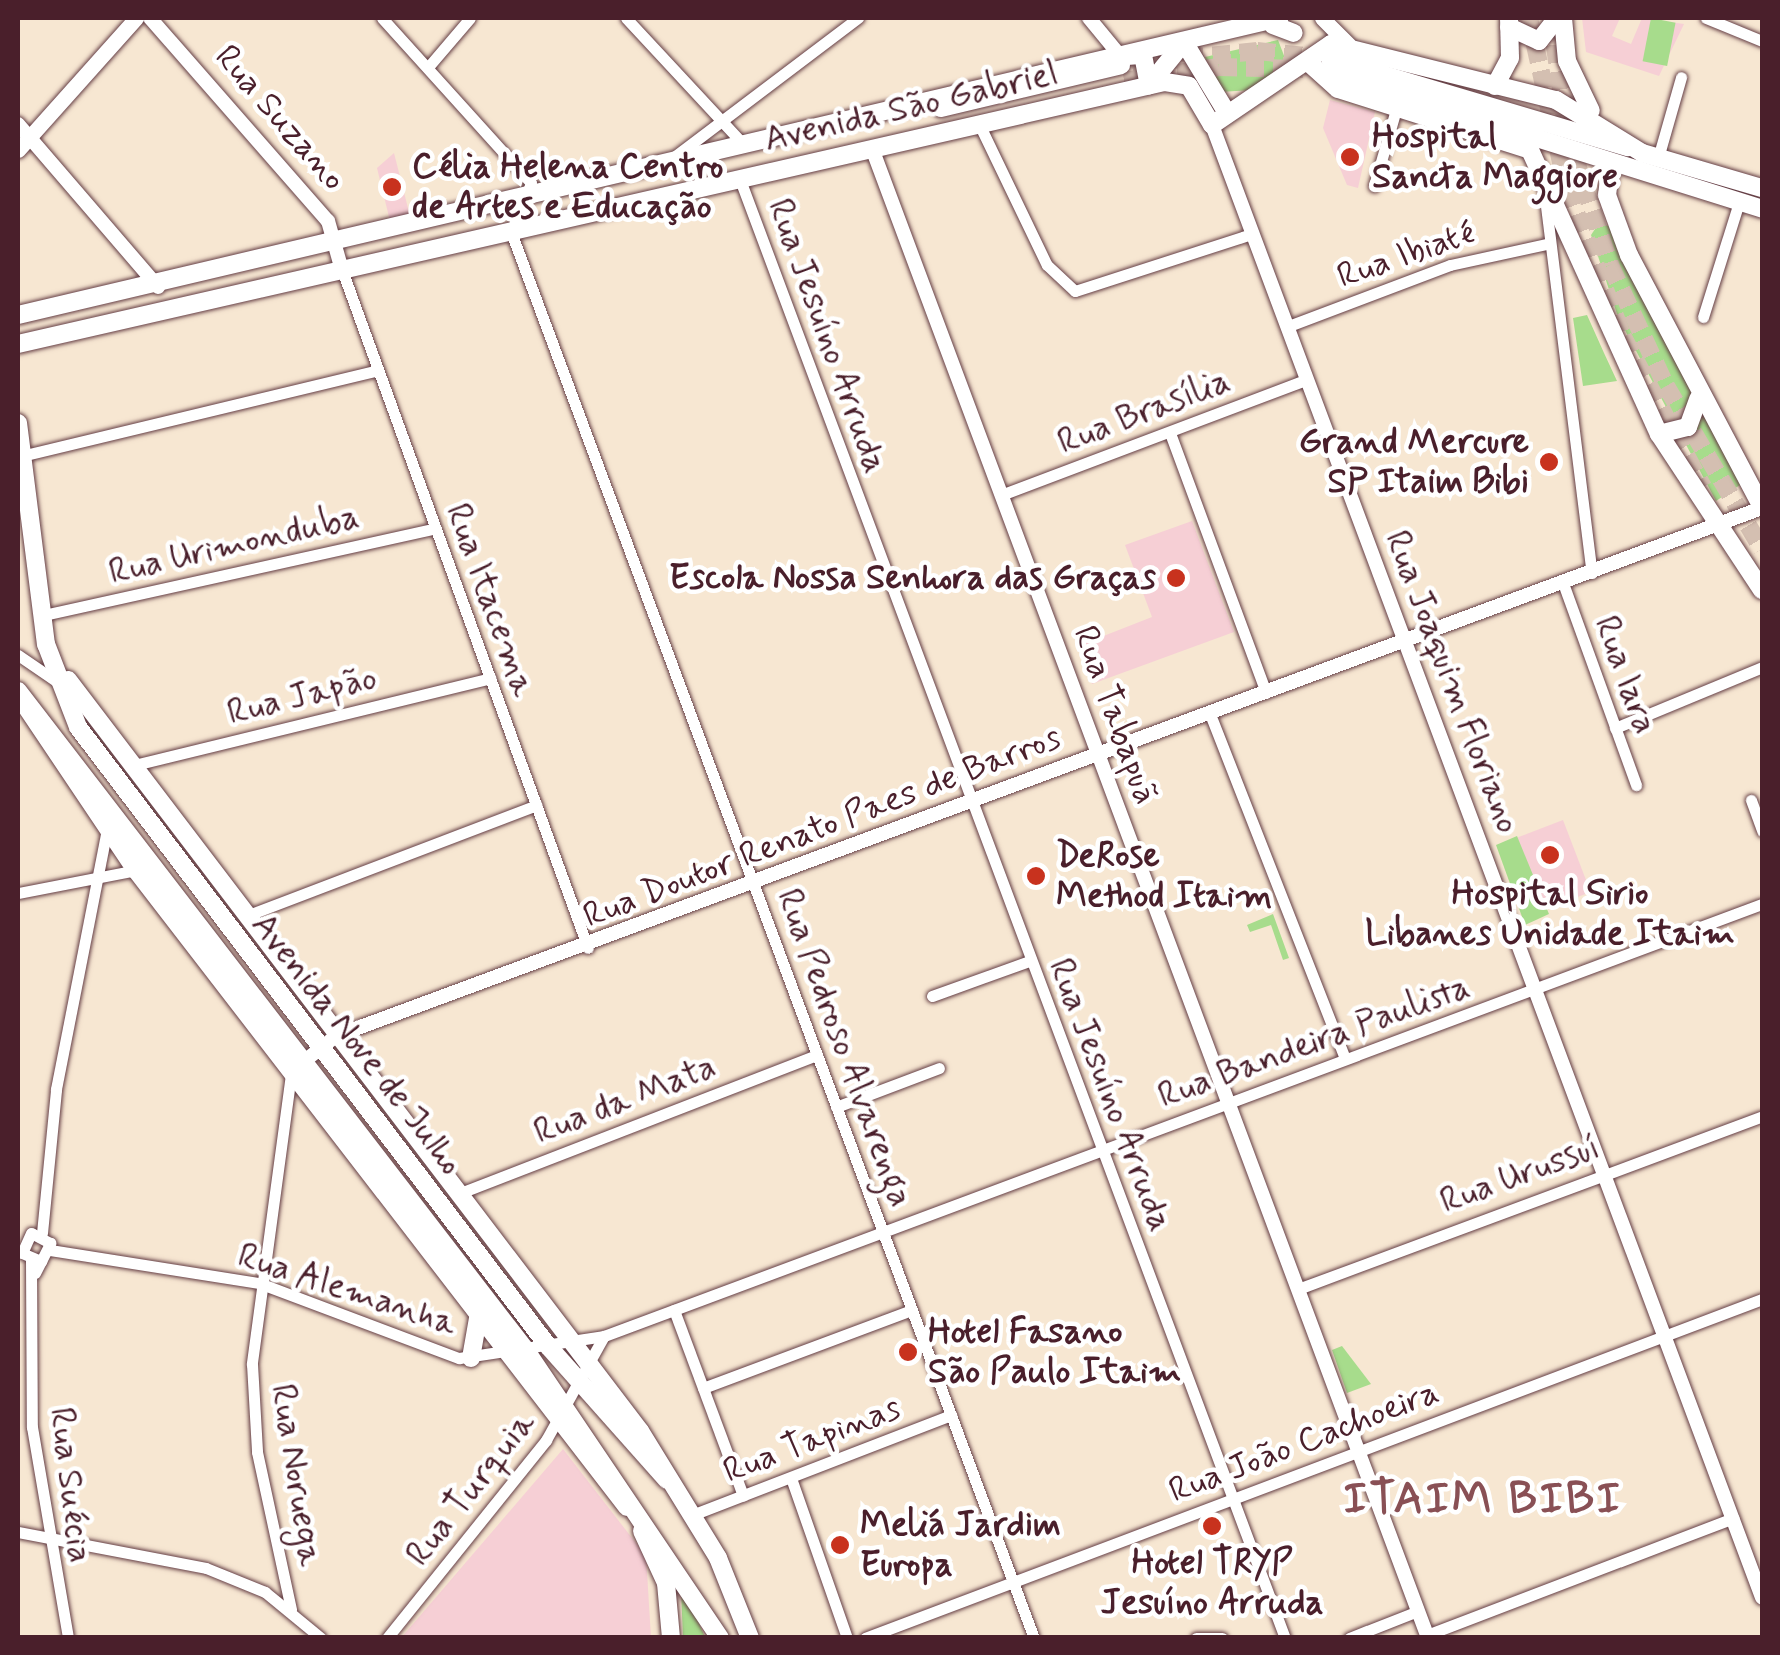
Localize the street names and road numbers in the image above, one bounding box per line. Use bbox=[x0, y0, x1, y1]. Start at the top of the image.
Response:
street label: Rua Suzano bbox=[207, 39, 353, 197]
street label: Avenida São Gabriel bbox=[761, 53, 1061, 161]
street label: Rua Jesuíno Arruda bbox=[759, 196, 895, 476]
street label: Rua Ibiaté bbox=[1326, 210, 1486, 300]
street label: Rua Brasília bbox=[1053, 360, 1235, 464]
street label: Rua Urimonduba bbox=[107, 496, 361, 594]
street label: Rua Itacema bbox=[435, 496, 545, 704]
street label: Rua Joaquim Floriano bbox=[1374, 521, 1530, 843]
street label: Rua Iara bbox=[1583, 605, 1667, 745]
street label: Rua Tabapuã bbox=[1064, 621, 1166, 809]
street label: Rua Japão bbox=[224, 658, 380, 734]
street label: Rua Doutor Renato Paes de Barros bbox=[584, 719, 1060, 935]
street label: Rua Pedroso Alvarenga bbox=[768, 885, 920, 1211]
street label: Avenida Nove de Julho bbox=[241, 904, 473, 1184]
street label: Rua Jesuíno Arruda bbox=[1040, 956, 1180, 1234]
street label: Rua Bandeira Paulista bbox=[1157, 968, 1471, 1116]
street label: Rua da Mata bbox=[533, 1048, 717, 1152]
street label: Rua Urussuí bbox=[1433, 1126, 1607, 1224]
street label: Rua Alemanha bbox=[232, 1235, 462, 1345]
street label: Rua João Cachoeira bbox=[1162, 1371, 1446, 1513]
street label: Rua Noruega bbox=[261, 1384, 331, 1566]
street label: Rua Tapinas bbox=[719, 1388, 905, 1492]
street label: Rua Suécia bbox=[40, 1407, 100, 1563]
street label: Rua Turquia bbox=[402, 1409, 540, 1569]

